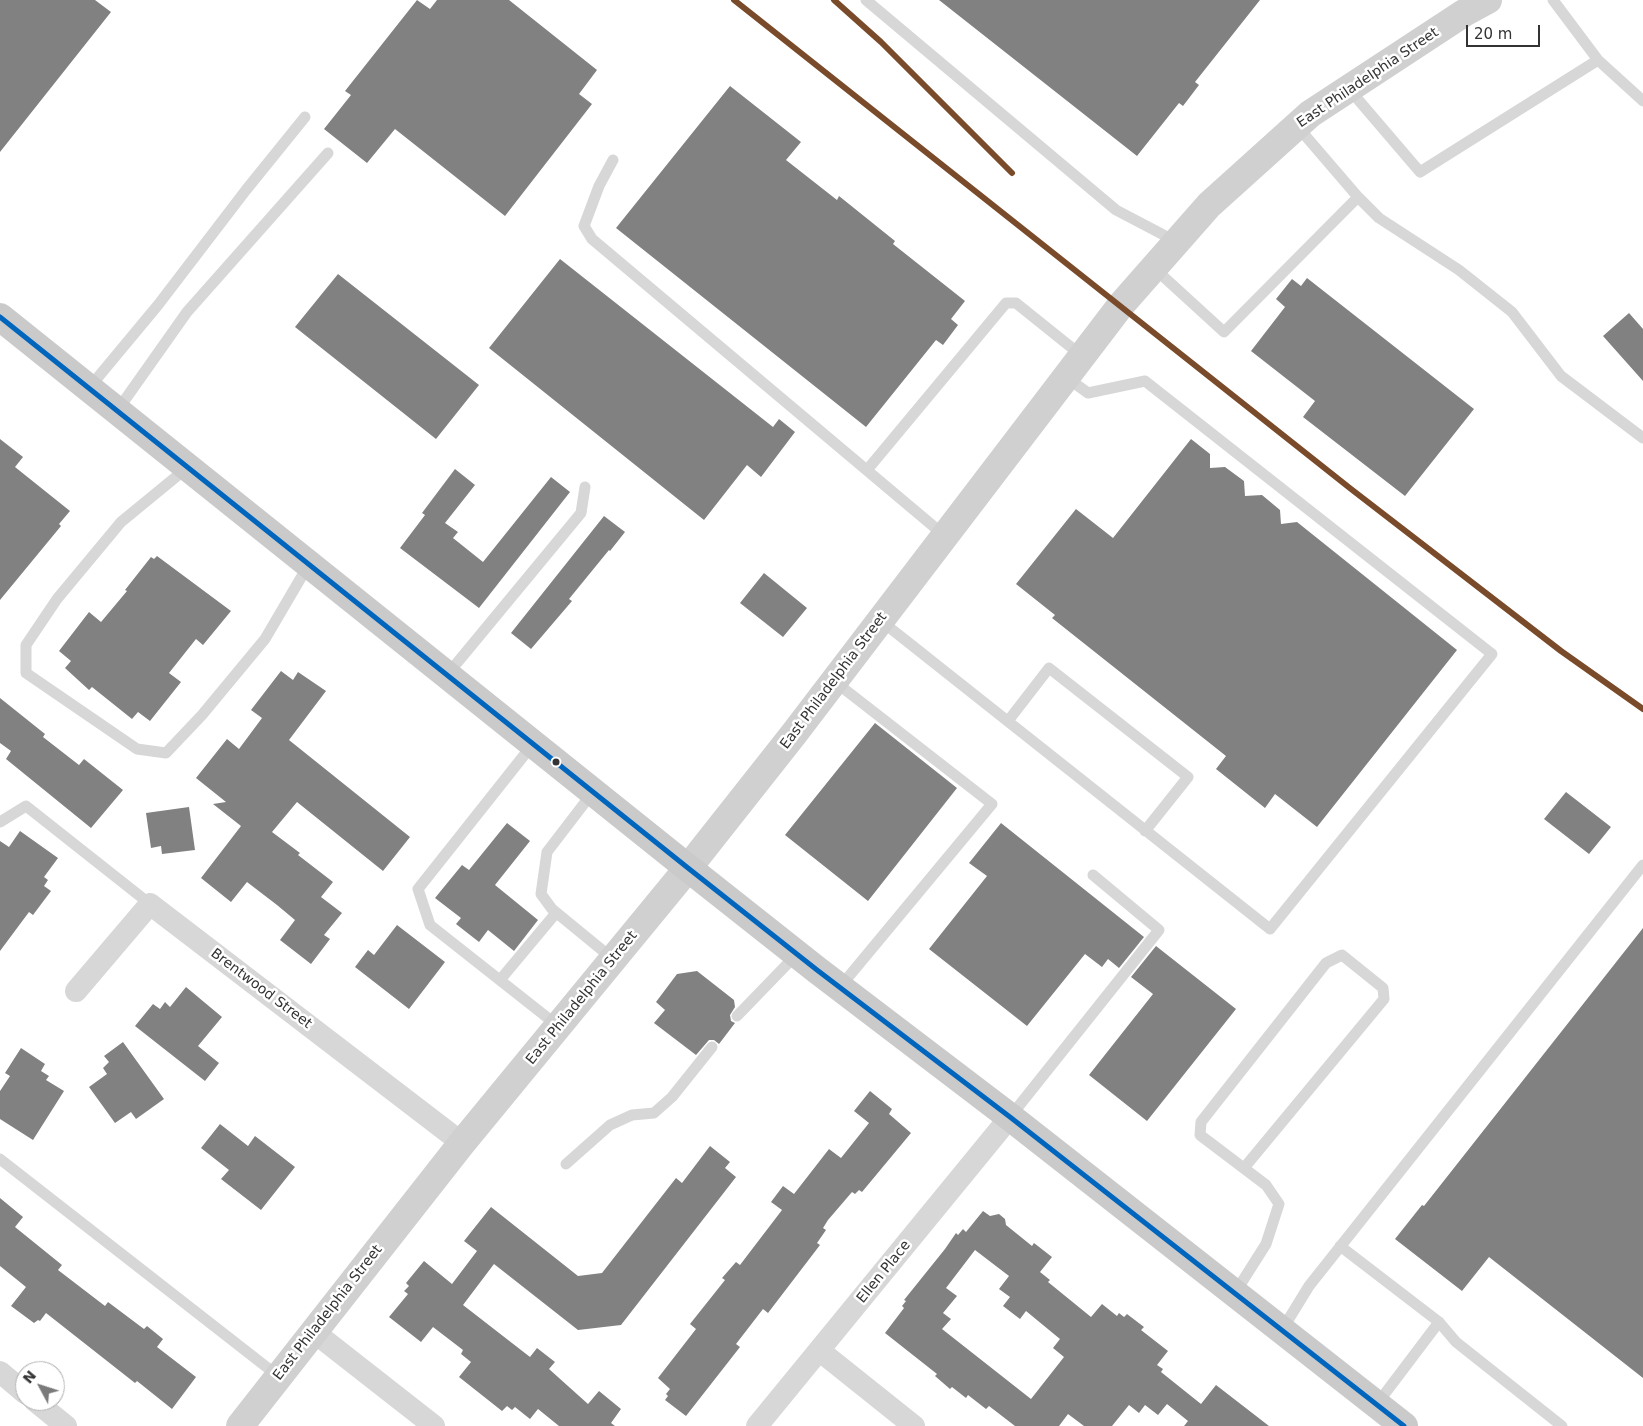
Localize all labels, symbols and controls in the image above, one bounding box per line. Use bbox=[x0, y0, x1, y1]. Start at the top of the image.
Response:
scale bar bbox=[1468, 15, 1542, 47]
street label: East Philadelphia Street bbox=[1294, 24, 1442, 132]
text: 20 m bbox=[1474, 25, 1512, 43]
street label: East Philadelphia Street bbox=[777, 609, 891, 753]
unlabelled marker bbox=[551, 757, 561, 767]
street label: East Philadelphia Street bbox=[523, 928, 641, 1068]
street label: Brentwood Street bbox=[207, 945, 315, 1033]
street label: Ellen Place bbox=[854, 1237, 914, 1307]
street label: East Philadelphia Street bbox=[270, 1242, 386, 1384]
north arrow bbox=[15, 1361, 65, 1411]
text: N bbox=[19, 1367, 39, 1387]

